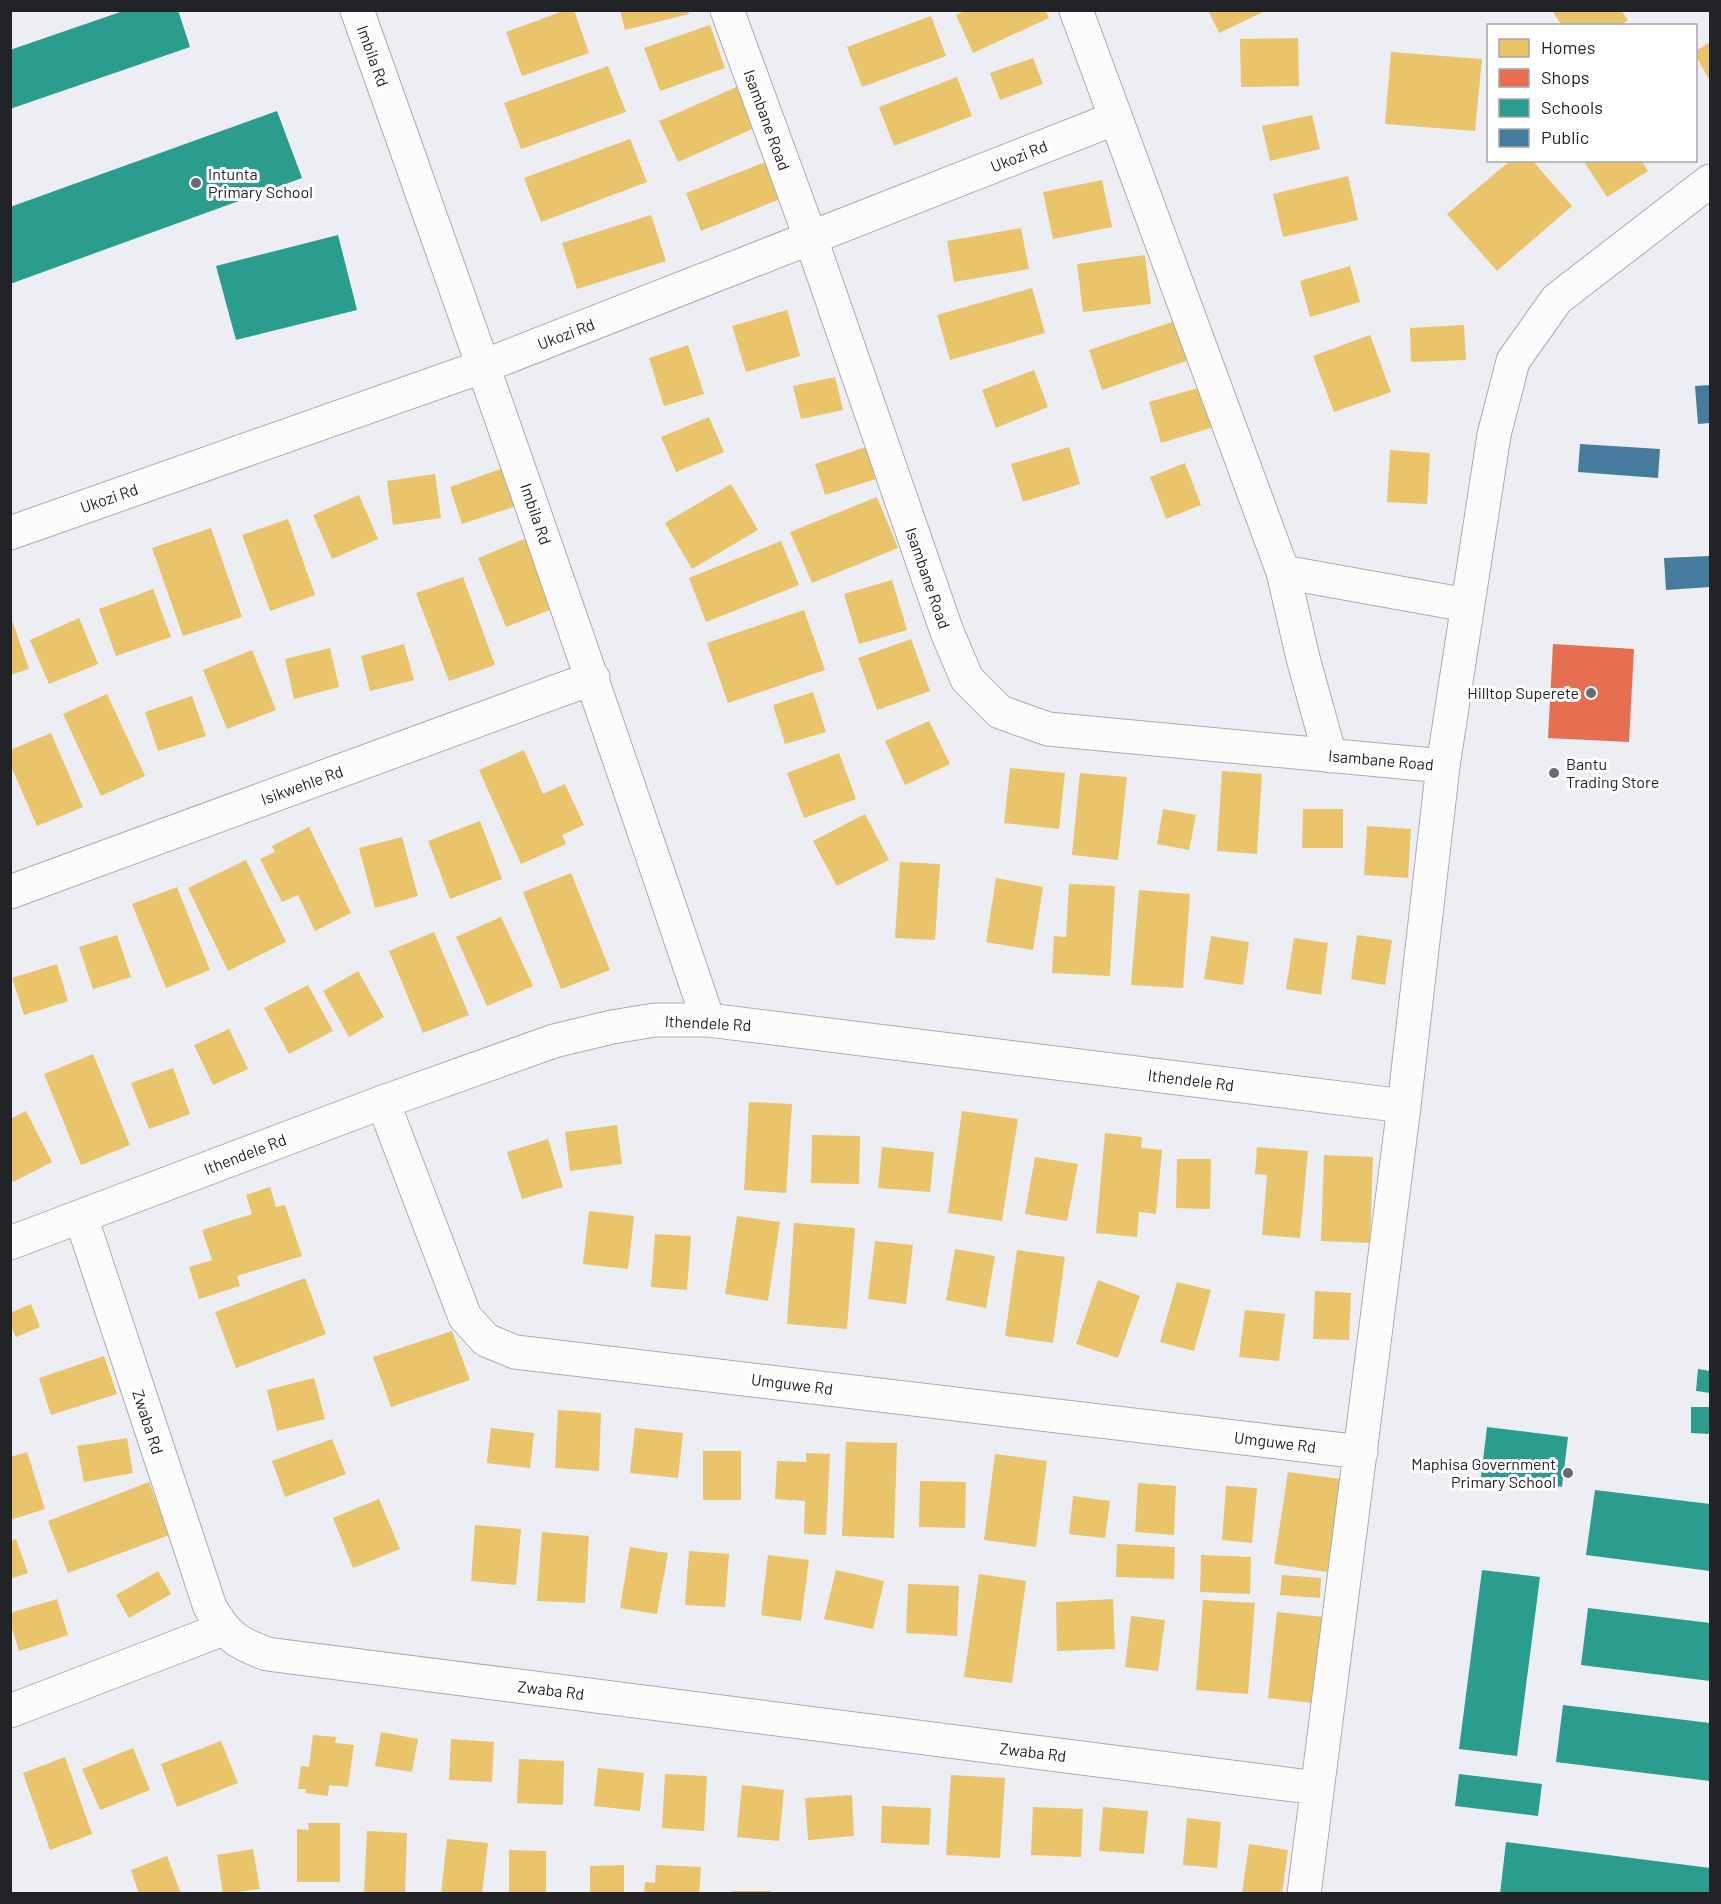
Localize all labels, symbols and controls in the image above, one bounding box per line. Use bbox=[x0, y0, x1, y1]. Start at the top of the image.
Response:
street label: Imbila Rd bbox=[354, 23, 393, 89]
legend bbox=[1487, 24, 1697, 162]
text: Homes bbox=[1541, 36, 1595, 58]
text: Shops bbox=[1541, 66, 1590, 88]
street label: Isambane Road bbox=[740, 67, 794, 173]
text: Schools bbox=[1541, 96, 1603, 118]
text: Public bbox=[1541, 126, 1589, 148]
street label: Ukozi Rd bbox=[988, 136, 1050, 176]
place label: Intunta Primary School bbox=[208, 164, 313, 201]
marker: Intunta Primary School bbox=[189, 176, 203, 190]
street label: Ukozi Rd bbox=[535, 314, 597, 353]
street label: Ukozi Rd bbox=[78, 479, 140, 516]
street label: Imbila Rd bbox=[517, 481, 556, 547]
street label: Isambane Road bbox=[902, 525, 955, 631]
place label: Hilltop Superete bbox=[1467, 683, 1579, 702]
marker: Hilltop Superete bbox=[1584, 686, 1598, 700]
street label: Isambane Road bbox=[1328, 745, 1435, 774]
place label: Bantu Trading Store bbox=[1566, 754, 1659, 791]
street label: Isikwehle Rd bbox=[258, 761, 346, 808]
marker: Bantu Trading Store bbox=[1547, 766, 1561, 780]
street label: Ithendele Rd bbox=[664, 1011, 752, 1034]
street label: Ithendele Rd bbox=[1147, 1065, 1235, 1094]
street label: Ithendele Rd bbox=[201, 1129, 289, 1178]
street label: Umguwe Rd bbox=[750, 1369, 834, 1398]
street label: Zwaba Rd bbox=[129, 1387, 168, 1457]
street label: Umguwe Rd bbox=[1233, 1427, 1317, 1456]
place label: Maphisa Government Primary School bbox=[1411, 1454, 1556, 1491]
marker: Maphisa Government Primary School bbox=[1561, 1466, 1575, 1480]
street label: Zwaba Rd bbox=[517, 1676, 585, 1703]
street label: Zwaba Rd bbox=[999, 1738, 1067, 1765]

